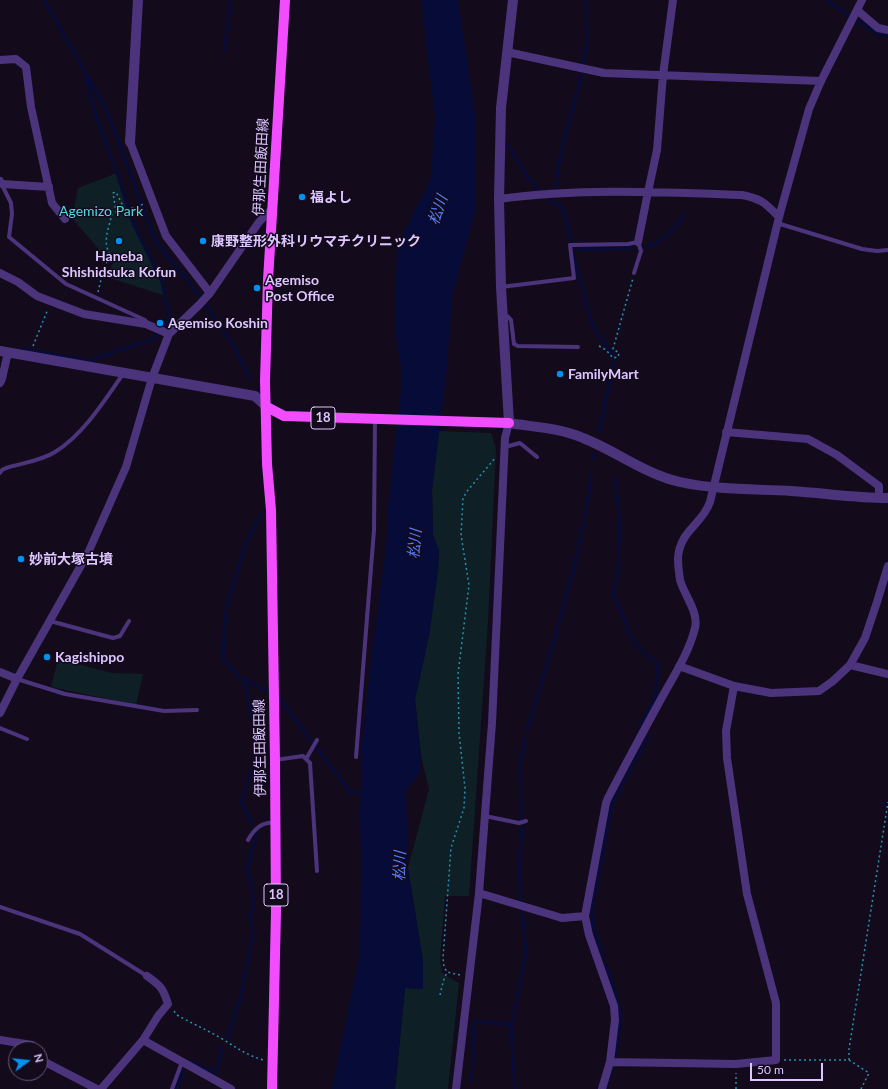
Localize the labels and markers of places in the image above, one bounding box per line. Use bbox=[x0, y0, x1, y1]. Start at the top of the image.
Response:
place label: 福よし bbox=[310, 189, 352, 205]
marker: 福よし bbox=[297, 192, 307, 202]
place label: 康野整形外科リウマチクリニック bbox=[211, 233, 421, 249]
marker: Haneba Shishidsuka Kofun bbox=[114, 236, 124, 246]
marker: 康野整形外科リウマチクリニック bbox=[198, 236, 208, 246]
place label: Haneba Shishidsuka Kofun bbox=[62, 248, 176, 280]
place label: Agemiso Post Office bbox=[265, 272, 334, 304]
marker: Agemiso Post Office bbox=[252, 283, 262, 293]
place label: Agemiso Koshin bbox=[168, 315, 268, 331]
marker: Agemiso Koshin bbox=[155, 318, 165, 328]
place label: FamilyMart bbox=[568, 366, 639, 382]
marker: FamilyMart bbox=[555, 369, 565, 379]
place label: 妙前大塚古墳 bbox=[29, 551, 113, 567]
marker: 妙前大塚古墳 bbox=[16, 554, 26, 564]
place label: Kagishippo bbox=[55, 649, 124, 665]
marker: Kagishippo bbox=[42, 652, 52, 662]

